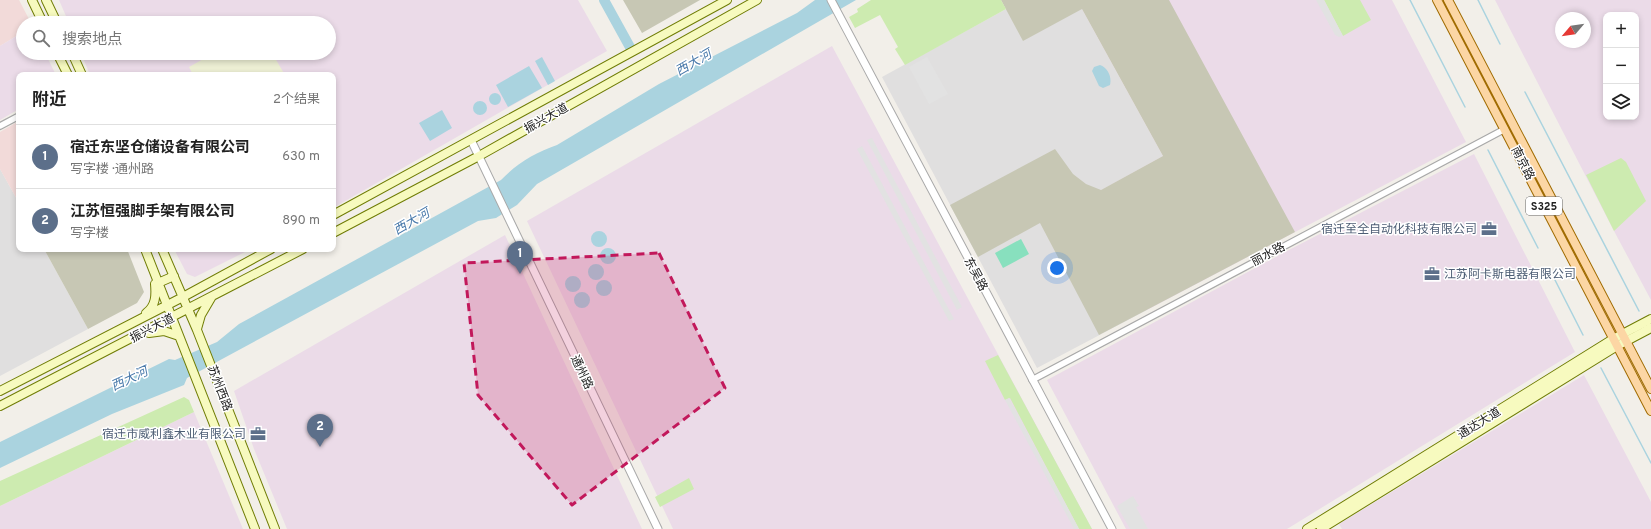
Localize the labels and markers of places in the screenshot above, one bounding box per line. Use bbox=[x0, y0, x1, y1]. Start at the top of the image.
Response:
office icon: 宿迁至全自动化科技有限公司 bbox=[1480, 220, 1498, 238]
place label: 宿迁至全自动化科技有限公司 bbox=[1321, 222, 1477, 238]
pin: 1 bbox=[507, 241, 533, 274]
office icon: 江苏阿卡斯电器有限公司 bbox=[1423, 265, 1441, 283]
place label: 江苏阿卡斯电器有限公司 bbox=[1444, 267, 1576, 283]
pin: 2 bbox=[307, 414, 333, 447]
office icon: 宿迁市威利鑫木业有限公司 bbox=[249, 425, 267, 443]
place label: 宿迁市威利鑫木业有限公司 bbox=[102, 427, 246, 443]

